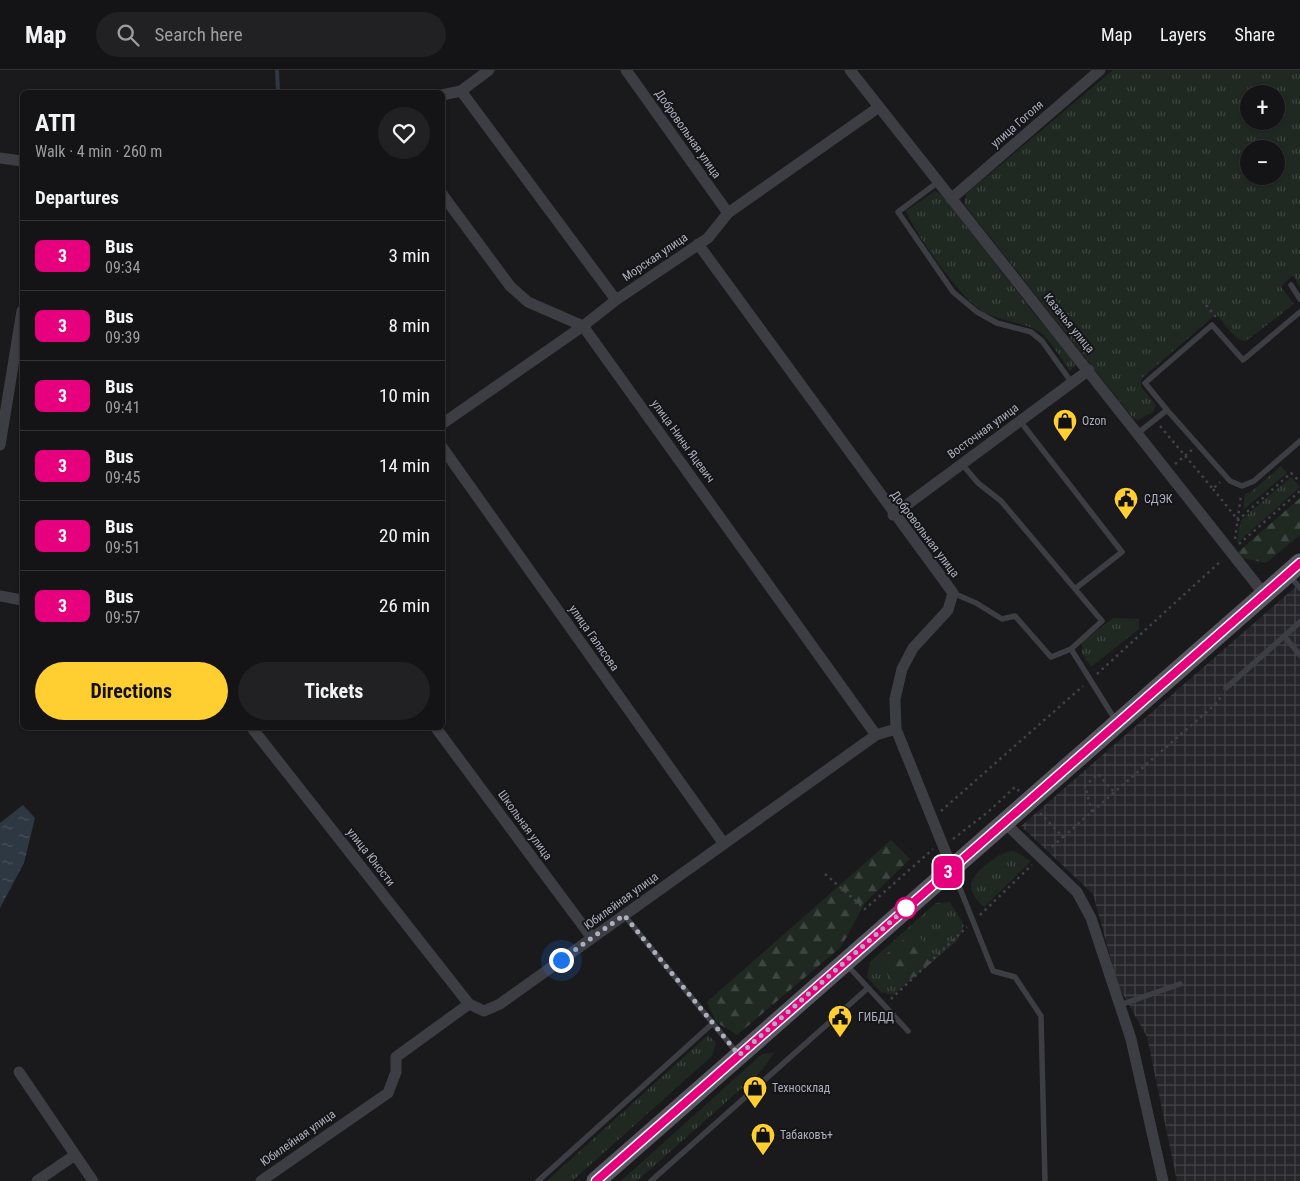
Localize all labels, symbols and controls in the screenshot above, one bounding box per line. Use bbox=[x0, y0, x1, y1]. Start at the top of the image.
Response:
search box bbox=[96, 12, 446, 57]
text: Map bbox=[25, 21, 66, 49]
icon: search bbox=[114, 21, 142, 49]
text: Search here bbox=[154, 23, 243, 46]
text: Map bbox=[1101, 24, 1132, 45]
text: Layers bbox=[1160, 24, 1207, 45]
text: Share bbox=[1235, 24, 1275, 45]
map controls bbox=[1240, 85, 1285, 185]
button: + bbox=[1240, 85, 1285, 130]
street label: Добровольная улица bbox=[652, 87, 724, 181]
street label: улица Гоголя bbox=[988, 97, 1046, 151]
button: heart bbox=[378, 107, 430, 159]
text: АТП bbox=[35, 109, 76, 137]
button: − bbox=[1240, 140, 1285, 185]
text: Walk · 4 min · 260 m bbox=[35, 142, 162, 161]
text: Departures bbox=[35, 186, 119, 209]
street label: Морская улица bbox=[620, 230, 690, 284]
text: Bus bbox=[105, 235, 134, 258]
text: 3 min bbox=[388, 244, 430, 267]
text: 3 bbox=[58, 245, 67, 266]
text: 09:34 bbox=[105, 258, 140, 277]
street label: Казачья улица bbox=[1041, 290, 1097, 356]
text: Bus bbox=[105, 305, 134, 328]
text: 8 min bbox=[388, 314, 430, 337]
text: 3 bbox=[58, 315, 67, 336]
text: 09:39 bbox=[105, 328, 140, 347]
text: Bus bbox=[105, 375, 134, 398]
text: 10 min bbox=[379, 384, 430, 407]
text: 3 bbox=[58, 385, 67, 406]
street label: улица Нины Яцевич bbox=[648, 397, 718, 485]
text: 09:41 bbox=[105, 398, 140, 417]
street label: Восточная улица bbox=[945, 400, 1021, 461]
shop icon: Ozon bbox=[1052, 408, 1078, 442]
place label: Ozon bbox=[1082, 414, 1106, 428]
text: Bus bbox=[105, 445, 134, 468]
text: 14 min bbox=[379, 454, 430, 477]
text: 3 bbox=[58, 455, 67, 476]
text: 09:45 bbox=[105, 468, 140, 487]
public building icon: СДЭК bbox=[1113, 486, 1139, 520]
street label: Добровольная улица bbox=[888, 488, 962, 580]
place label: СДЭК bbox=[1144, 492, 1173, 506]
text: Bus bbox=[105, 515, 134, 538]
text: 20 min bbox=[379, 524, 430, 547]
text: 3 bbox=[58, 525, 67, 546]
text: 09:51 bbox=[105, 538, 140, 557]
text: Bus bbox=[105, 585, 134, 608]
text: 26 min bbox=[379, 594, 430, 617]
text: 3 bbox=[58, 595, 67, 616]
street label: улица Галясова bbox=[566, 602, 622, 674]
text: 09:57 bbox=[105, 608, 140, 627]
button: Directions bbox=[35, 662, 228, 720]
button: Tickets bbox=[238, 662, 430, 720]
street label: Школьная улица bbox=[495, 787, 555, 863]
street label: улица Юности bbox=[344, 825, 398, 889]
line badge: 3 bbox=[932, 856, 964, 888]
text: 3 bbox=[943, 861, 953, 882]
street label: Юбилейная улица bbox=[581, 869, 661, 933]
unlabelled marker bbox=[895, 897, 917, 919]
your location bbox=[549, 948, 574, 973]
public building icon: ГИБДД bbox=[827, 1004, 853, 1038]
place label: ГИБДД bbox=[858, 1010, 894, 1024]
shop icon: Техносклад bbox=[742, 1075, 768, 1109]
place label: Техносклад bbox=[772, 1081, 831, 1095]
street label: Юбилейная улица bbox=[258, 1107, 338, 1169]
shop icon: Табаковъ+ bbox=[750, 1122, 776, 1156]
place label: Табаковъ+ bbox=[780, 1128, 833, 1142]

